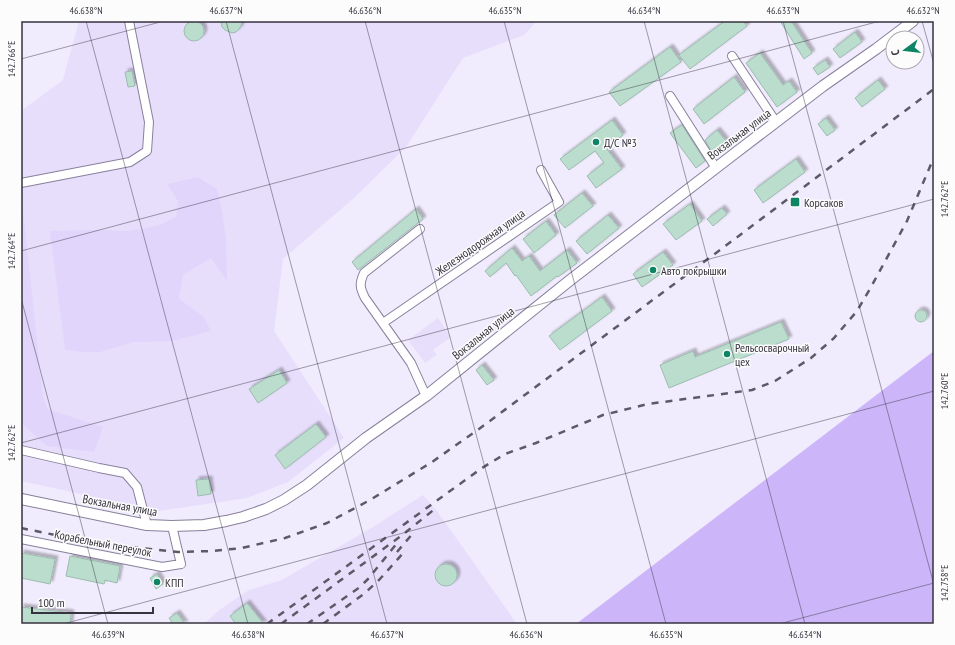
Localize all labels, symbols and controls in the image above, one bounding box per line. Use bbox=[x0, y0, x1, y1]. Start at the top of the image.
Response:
text: 46.638°N bbox=[69, 4, 103, 17]
text: 46.637°N bbox=[209, 4, 243, 17]
text: 46.636°N bbox=[348, 4, 382, 17]
text: 46.635°N bbox=[488, 4, 522, 17]
text: 46.634°N bbox=[627, 4, 661, 17]
text: 46.633°N bbox=[766, 4, 800, 17]
text: 46.632°N bbox=[906, 4, 940, 17]
north arrow bbox=[885, 30, 925, 70]
text: 142.766°E bbox=[5, 41, 18, 77]
text: С bbox=[888, 48, 903, 57]
street label: Вокзальная улица bbox=[704, 105, 774, 163]
place label: Д/С №3 bbox=[604, 135, 637, 150]
marker: Д/С №3 bbox=[591, 137, 601, 147]
text: 142.762°E bbox=[938, 181, 951, 217]
place label: Корсаков bbox=[804, 195, 844, 210]
marker: Корсаков bbox=[789, 196, 801, 208]
street label: Железнодорожная улица bbox=[432, 205, 528, 279]
text: 142.764°E bbox=[5, 233, 18, 269]
place label: Авто покрышки bbox=[661, 263, 727, 278]
marker: Авто покрышки bbox=[648, 265, 658, 275]
street label: Вокзальная улица bbox=[449, 303, 517, 363]
place label: Рельсосварочный цех bbox=[735, 340, 809, 369]
marker: Рельсосварочный цех bbox=[722, 349, 732, 359]
text: 142.760°E bbox=[938, 373, 951, 409]
text: 142.762°E bbox=[5, 425, 18, 461]
street label: Вокзальная улица bbox=[81, 491, 159, 519]
street label: Корабельный переулок bbox=[53, 526, 153, 560]
text: 142.758°E bbox=[938, 565, 951, 601]
place label: КПП bbox=[165, 575, 184, 590]
marker: КПП bbox=[152, 577, 162, 587]
scale bar bbox=[32, 589, 153, 615]
text: 100 m bbox=[38, 595, 65, 610]
text: 46.639°N bbox=[91, 628, 125, 641]
text: 46.638°N bbox=[231, 628, 265, 641]
text: 46.637°N bbox=[370, 628, 404, 641]
text: 46.636°N bbox=[509, 628, 543, 641]
text: 46.635°N bbox=[649, 628, 683, 641]
text: 46.634°N bbox=[788, 628, 822, 641]

